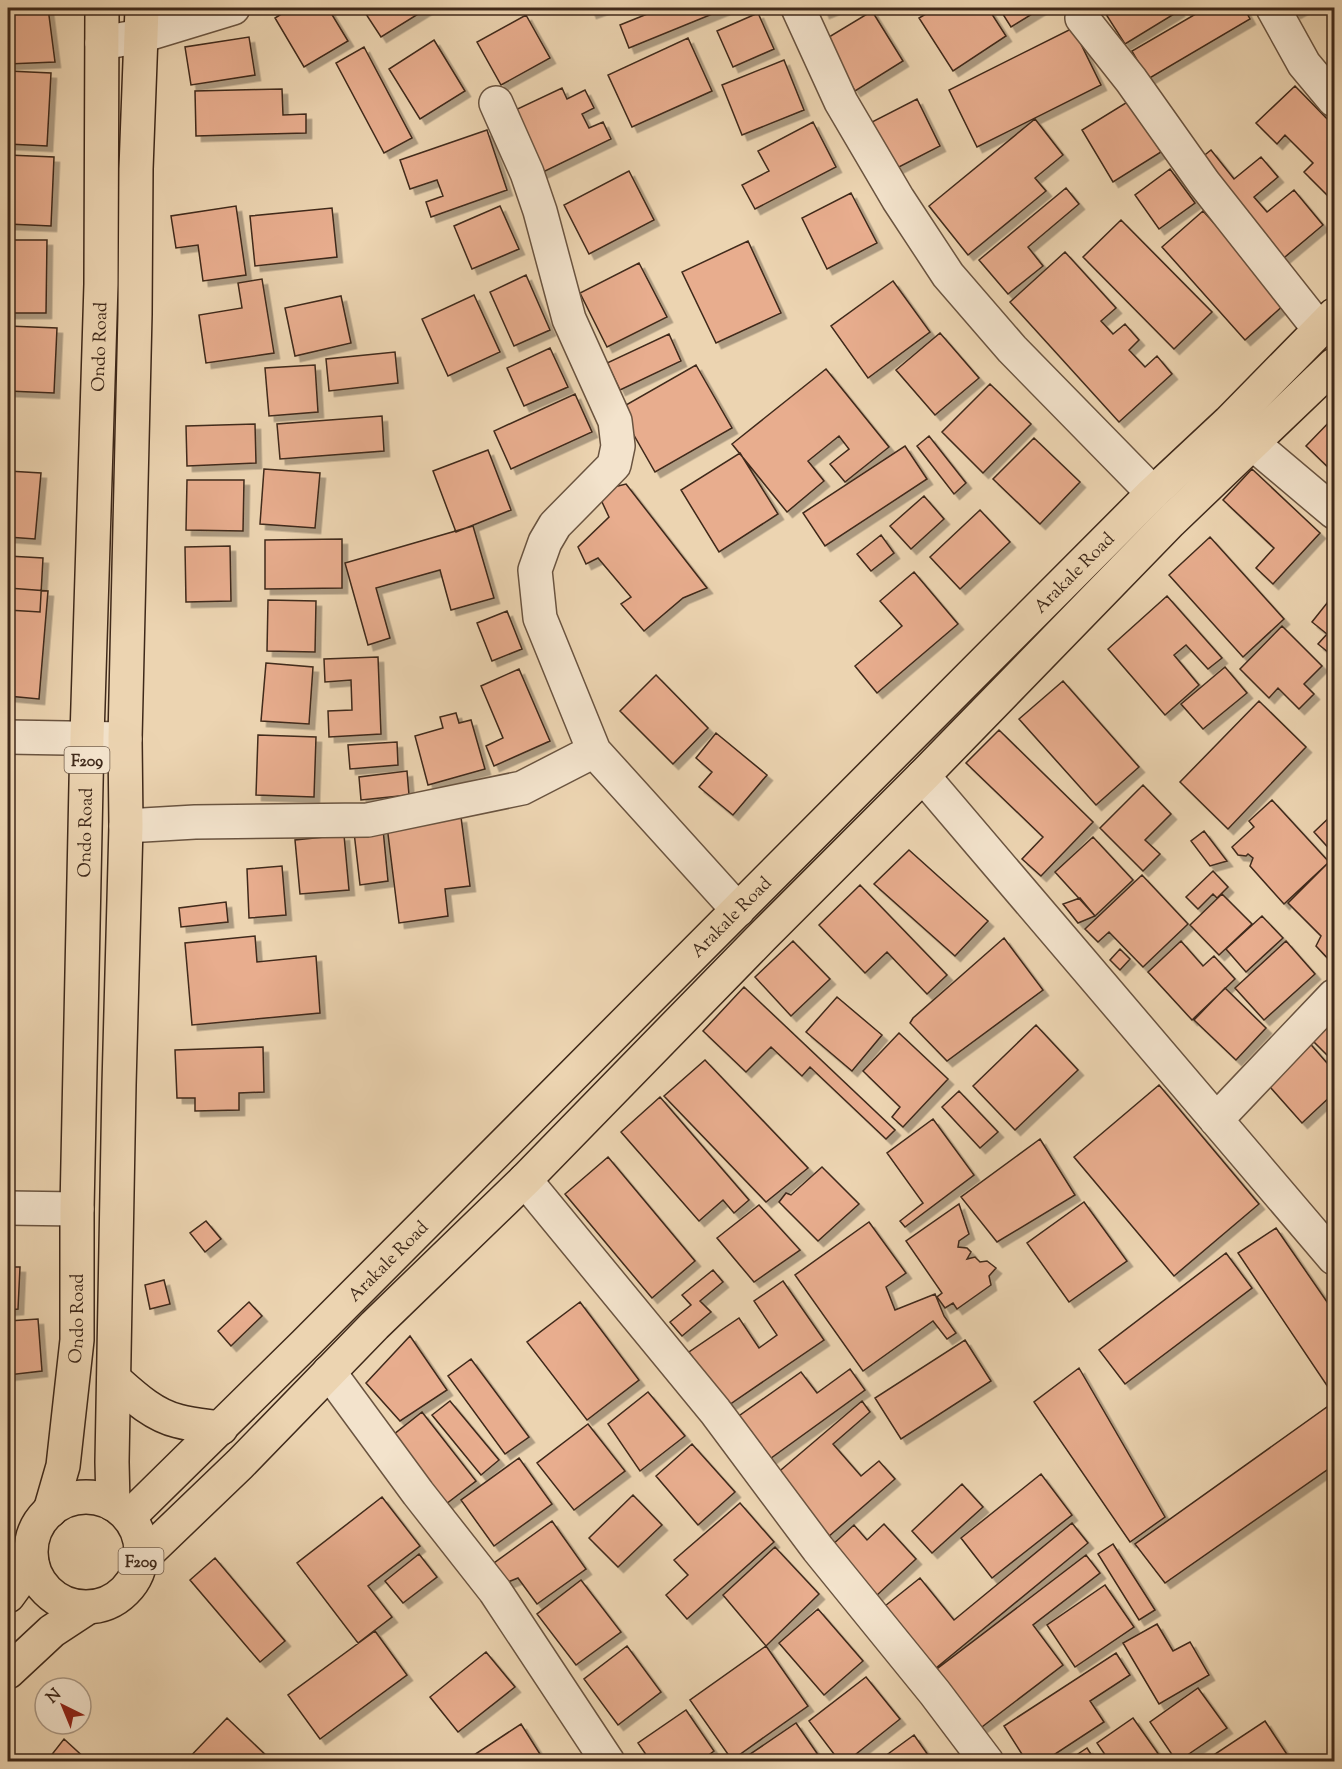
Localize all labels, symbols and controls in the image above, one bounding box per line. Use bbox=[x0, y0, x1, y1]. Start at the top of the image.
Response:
street label: Ondo Road bbox=[87, 302, 115, 392]
street label: Arakale Road bbox=[1029, 527, 1122, 620]
road number: F209 bbox=[64, 747, 110, 773]
street label: Ondo Road bbox=[73, 787, 101, 878]
street label: Arakale Road bbox=[686, 872, 778, 964]
street label: Arakale Road bbox=[343, 1216, 435, 1309]
street label: Ondo Road bbox=[63, 1274, 92, 1365]
road number: F209 bbox=[118, 1548, 164, 1574]
north arrow bbox=[33, 1676, 93, 1736]
text: N bbox=[42, 1684, 67, 1710]

